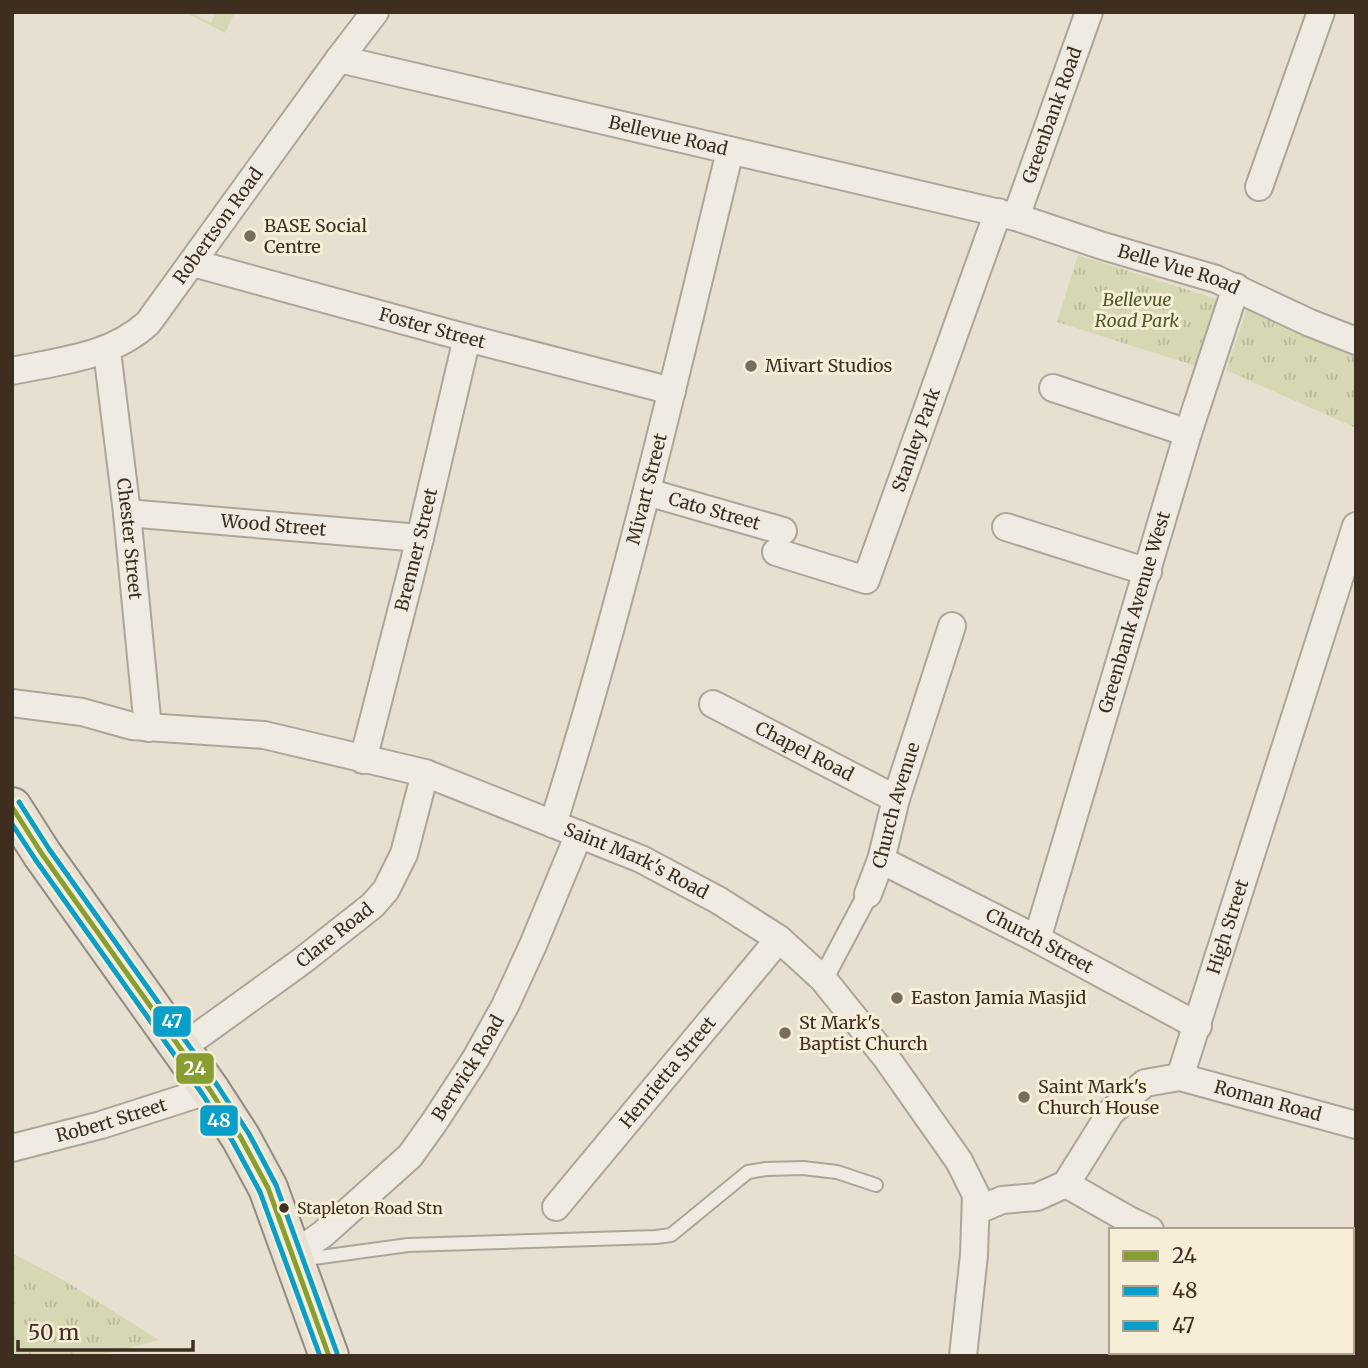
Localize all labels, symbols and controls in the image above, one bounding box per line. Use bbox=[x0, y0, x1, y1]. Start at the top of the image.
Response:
street label: Greenbank Road bbox=[1017, 44, 1087, 186]
street label: Bellevue Road bbox=[606, 110, 730, 160]
street label: Robertson Road bbox=[168, 163, 268, 288]
place label: BASE Social Centre bbox=[264, 214, 367, 258]
marker: BASE Social Centre bbox=[242, 228, 258, 244]
street label: Belle Vue Road bbox=[1115, 239, 1244, 300]
park label: Bellevue Road Park bbox=[1095, 288, 1179, 332]
street label: Foster Street bbox=[376, 302, 488, 353]
place label: Mivart Studios bbox=[765, 354, 892, 377]
marker: Mivart Studios bbox=[743, 358, 759, 374]
street label: Stanley Park bbox=[887, 384, 945, 495]
street label: Mivart Street bbox=[621, 431, 672, 547]
street label: Chester Street bbox=[112, 477, 147, 600]
street label: Brenner Street bbox=[390, 486, 442, 614]
street label: Cato Street bbox=[666, 487, 763, 535]
street label: Greenbank Avenue West bbox=[1093, 508, 1175, 716]
street label: Wood Street bbox=[219, 509, 327, 541]
street label: Chapel Road bbox=[752, 716, 858, 786]
street label: Church Avenue bbox=[867, 739, 925, 872]
street label: Saint Mark's Road bbox=[561, 817, 713, 904]
street label: High Street bbox=[1202, 876, 1253, 977]
street label: Clare Road bbox=[291, 897, 378, 972]
street label: Church Street bbox=[982, 903, 1098, 978]
place label: Easton Jamia Masjid bbox=[911, 986, 1087, 1009]
marker: Easton Jamia Masjid bbox=[889, 990, 905, 1006]
line badge: 47 bbox=[152, 1005, 192, 1038]
text: 47 bbox=[161, 1009, 183, 1033]
street label: Berwick Road bbox=[426, 1011, 509, 1125]
place label: St Mark's Baptist Church bbox=[799, 1011, 928, 1055]
street label: Henrietta Street bbox=[614, 1012, 721, 1133]
marker: St Mark's Baptist Church bbox=[777, 1025, 793, 1041]
line badge: 24 bbox=[175, 1052, 215, 1085]
text: 24 bbox=[184, 1056, 206, 1080]
place label: Saint Mark's Church House bbox=[1038, 1075, 1159, 1119]
street label: Roman Road bbox=[1212, 1075, 1324, 1126]
marker: Saint Mark's Church House bbox=[1016, 1089, 1032, 1105]
street label: Robert Street bbox=[53, 1093, 169, 1147]
line badge: 48 bbox=[199, 1104, 239, 1137]
text: 48 bbox=[207, 1108, 231, 1132]
place label: Stapleton Road Stn bbox=[297, 1198, 443, 1218]
marker: Stapleton Road Stn bbox=[277, 1201, 291, 1215]
legend bbox=[1109, 1228, 1354, 1354]
text: 24 bbox=[1172, 1242, 1197, 1269]
text: 48 bbox=[1172, 1277, 1197, 1304]
scale bar bbox=[18, 1308, 192, 1352]
text: 47 bbox=[1172, 1312, 1195, 1339]
text: 50 m bbox=[28, 1319, 79, 1346]

